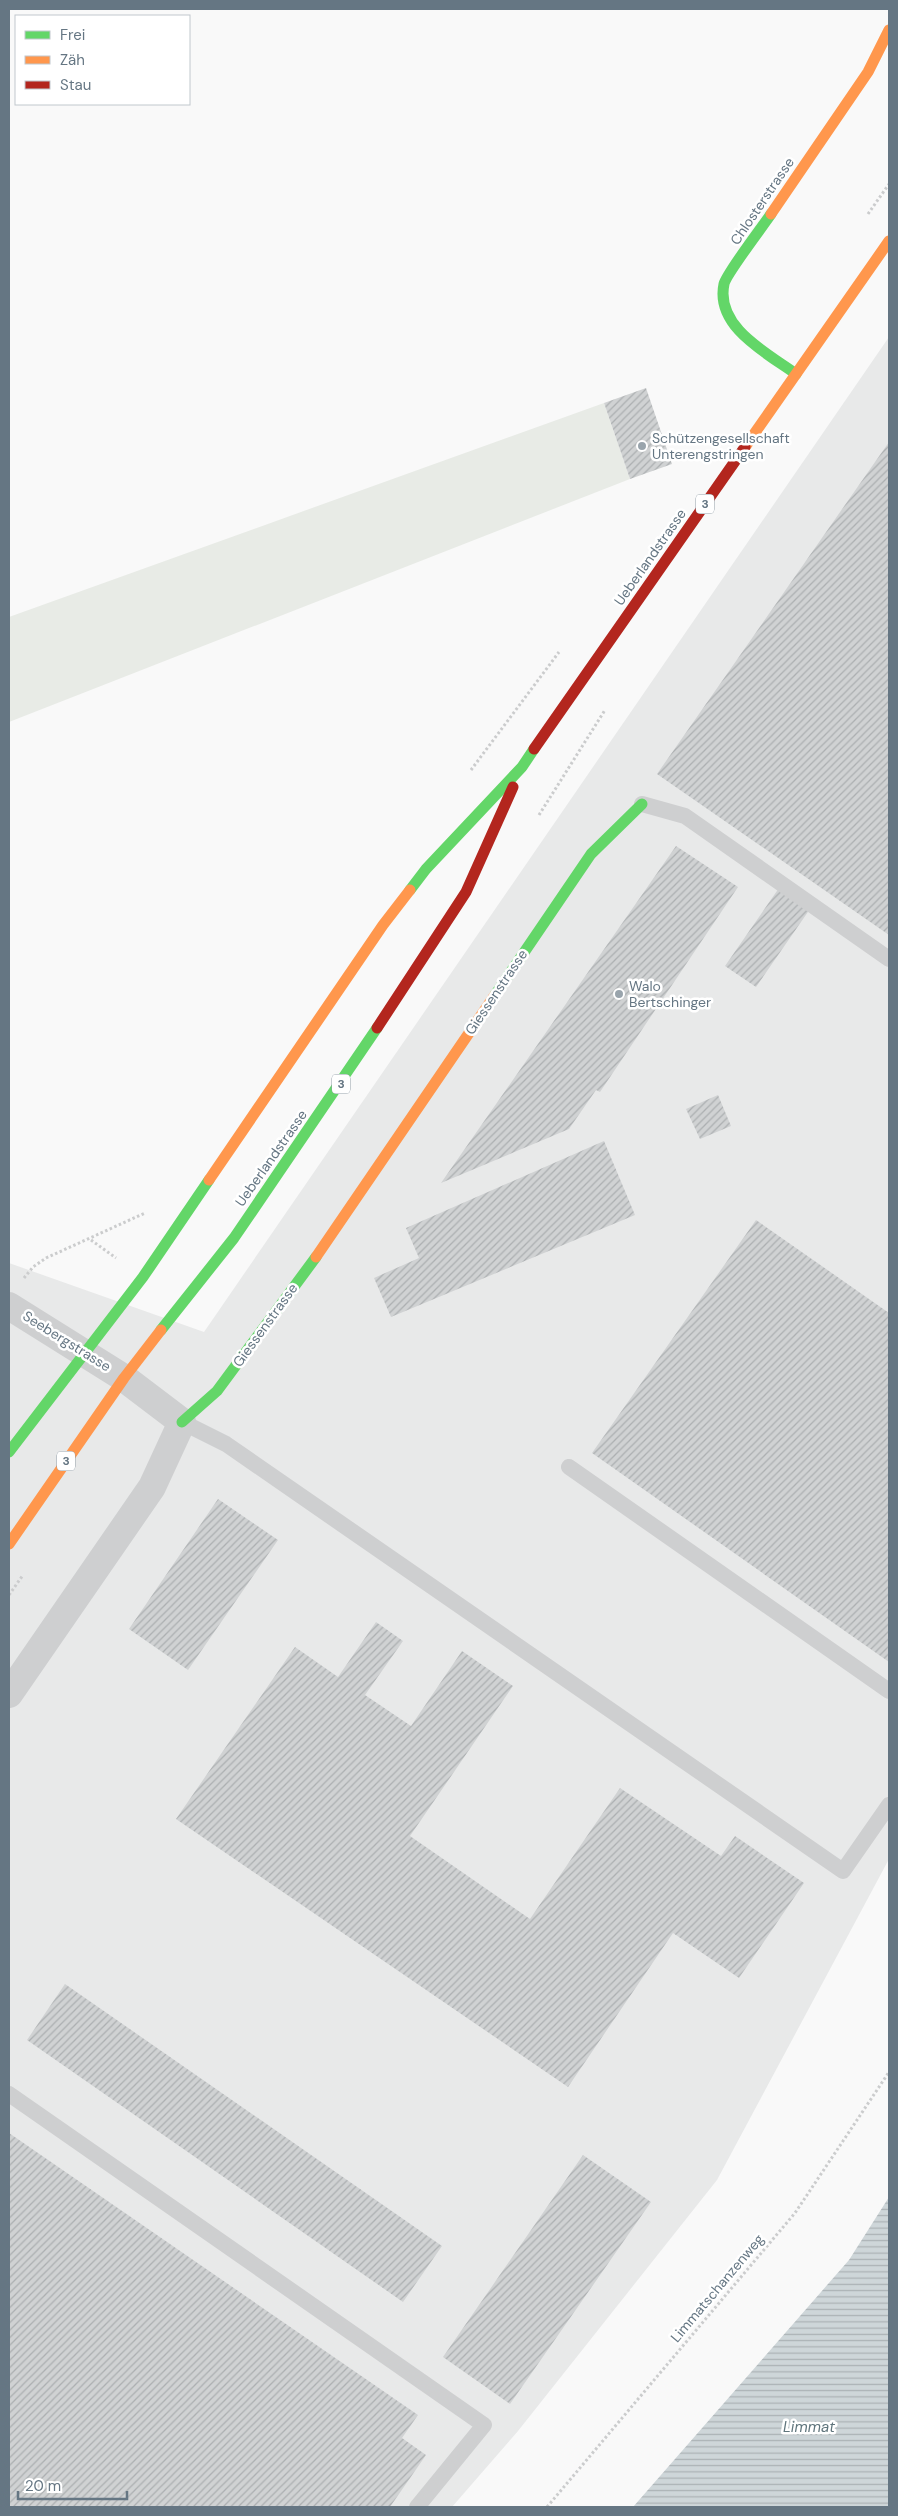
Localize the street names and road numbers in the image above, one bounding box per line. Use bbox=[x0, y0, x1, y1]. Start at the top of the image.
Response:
street label: Chlosterstrasse bbox=[726, 154, 798, 248]
road number: 3 bbox=[696, 494, 714, 514]
street label: Ueberlandstrasse bbox=[610, 505, 690, 609]
street label: Giessenstrasse bbox=[461, 946, 531, 1038]
road number: 3 bbox=[332, 1074, 350, 1094]
street label: Ueberlandstrasse bbox=[231, 1106, 311, 1210]
street label: Giessenstrasse bbox=[229, 1280, 301, 1370]
street label: Seebergstrasse bbox=[20, 1307, 114, 1375]
road number: 3 bbox=[57, 1452, 75, 1470]
street label: Limmatschanzenweg bbox=[666, 2230, 768, 2346]

